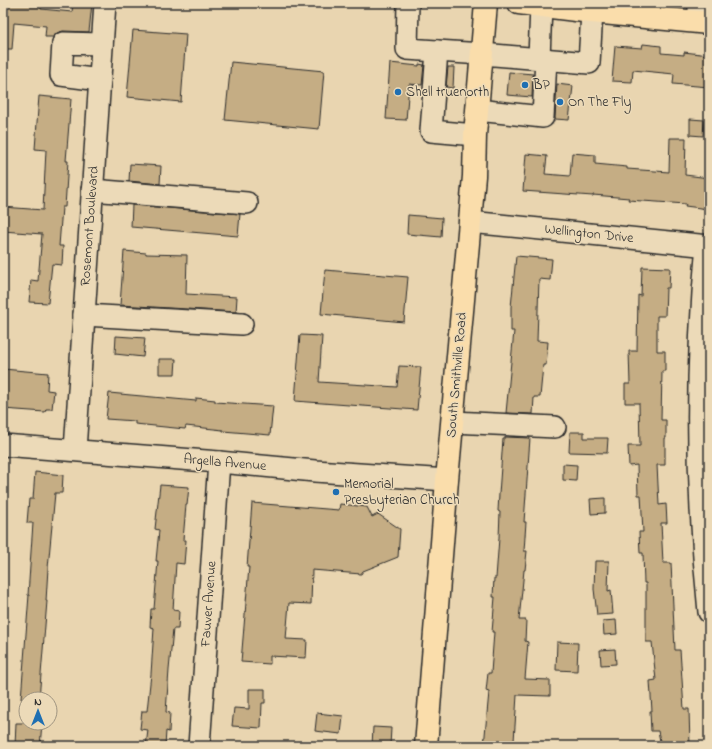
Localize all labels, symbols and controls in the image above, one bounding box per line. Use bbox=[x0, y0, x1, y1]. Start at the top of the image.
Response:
place label: BP bbox=[532, 75, 550, 96]
marker: BP bbox=[520, 80, 530, 90]
place label: Shell truenorth bbox=[406, 82, 489, 103]
marker: Shell truenorth bbox=[393, 87, 403, 97]
place label: On The Fly bbox=[568, 92, 631, 114]
marker: On The Fly bbox=[555, 97, 565, 107]
street label: Rosemont Boulevard bbox=[75, 165, 105, 287]
street label: Wellington Drive bbox=[543, 219, 635, 250]
street label: South Smithville Road bbox=[441, 311, 473, 439]
street label: Argella Avenue bbox=[183, 449, 268, 478]
place label: Memorial Presbyterian Church bbox=[344, 474, 460, 512]
marker: Memorial Presbyterian Church bbox=[331, 487, 341, 497]
street label: Fauver Avenue bbox=[195, 559, 223, 649]
north arrow bbox=[18, 691, 58, 731]
text: N bbox=[34, 694, 42, 710]

